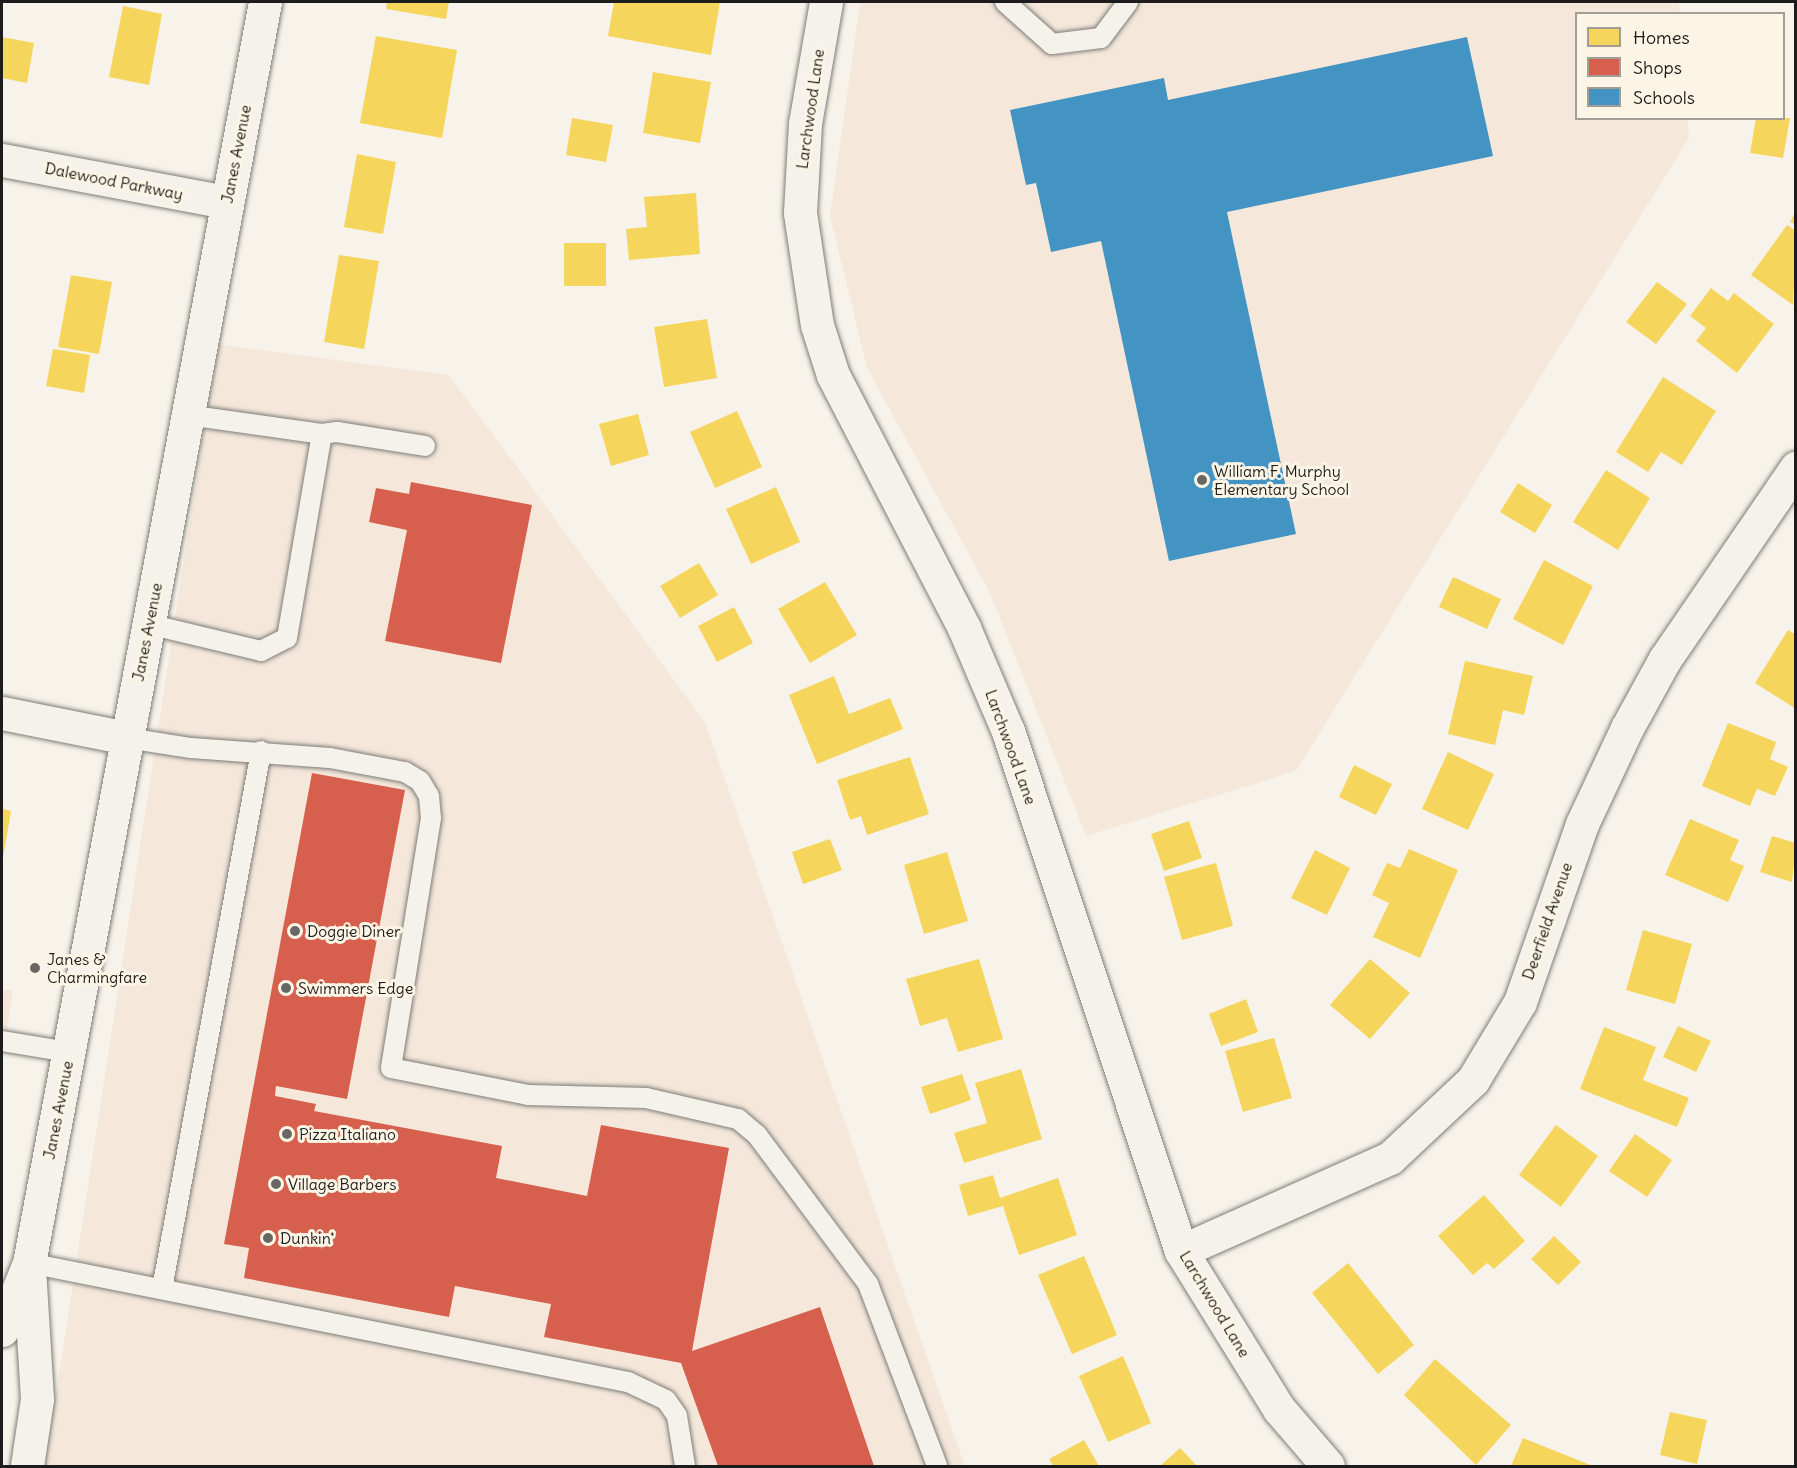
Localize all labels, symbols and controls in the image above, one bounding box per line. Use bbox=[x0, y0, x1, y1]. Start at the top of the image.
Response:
legend bbox=[1575, 12, 1785, 120]
text: Homes bbox=[1633, 26, 1690, 49]
street label: Larchwood Lane bbox=[792, 48, 828, 170]
text: Shops bbox=[1633, 56, 1682, 79]
text: Schools bbox=[1633, 86, 1695, 109]
street label: Janes Avenue bbox=[217, 103, 255, 205]
street label: Dalewood Parkway bbox=[43, 158, 185, 204]
place label: William F. Murphy Elementary School bbox=[1214, 461, 1349, 499]
marker: William F. Murphy Elementary School bbox=[1195, 473, 1209, 487]
street label: Janes Avenue bbox=[128, 581, 166, 683]
street label: Larchwood Lane bbox=[981, 687, 1041, 807]
street label: Deerfield Avenue bbox=[1518, 860, 1576, 982]
place label: Doggie Diner bbox=[307, 921, 401, 941]
marker: Doggie Diner bbox=[288, 924, 302, 938]
place label: Janes & Charmingfare bbox=[47, 949, 147, 987]
marker: Janes & Charmingfare bbox=[28, 961, 42, 975]
place label: Swimmers Edge bbox=[298, 978, 413, 998]
marker: Swimmers Edge bbox=[279, 981, 293, 995]
street label: Janes Avenue bbox=[39, 1059, 77, 1161]
place label: Pizza Italiano bbox=[299, 1124, 396, 1144]
marker: Pizza Italiano bbox=[280, 1127, 294, 1141]
place label: Village Barbers bbox=[288, 1174, 397, 1194]
marker: Village Barbers bbox=[269, 1177, 283, 1191]
place label: Dunkin' bbox=[280, 1228, 334, 1248]
marker: Dunkin' bbox=[261, 1231, 275, 1245]
street label: Larchwood Lane bbox=[1176, 1247, 1254, 1361]

